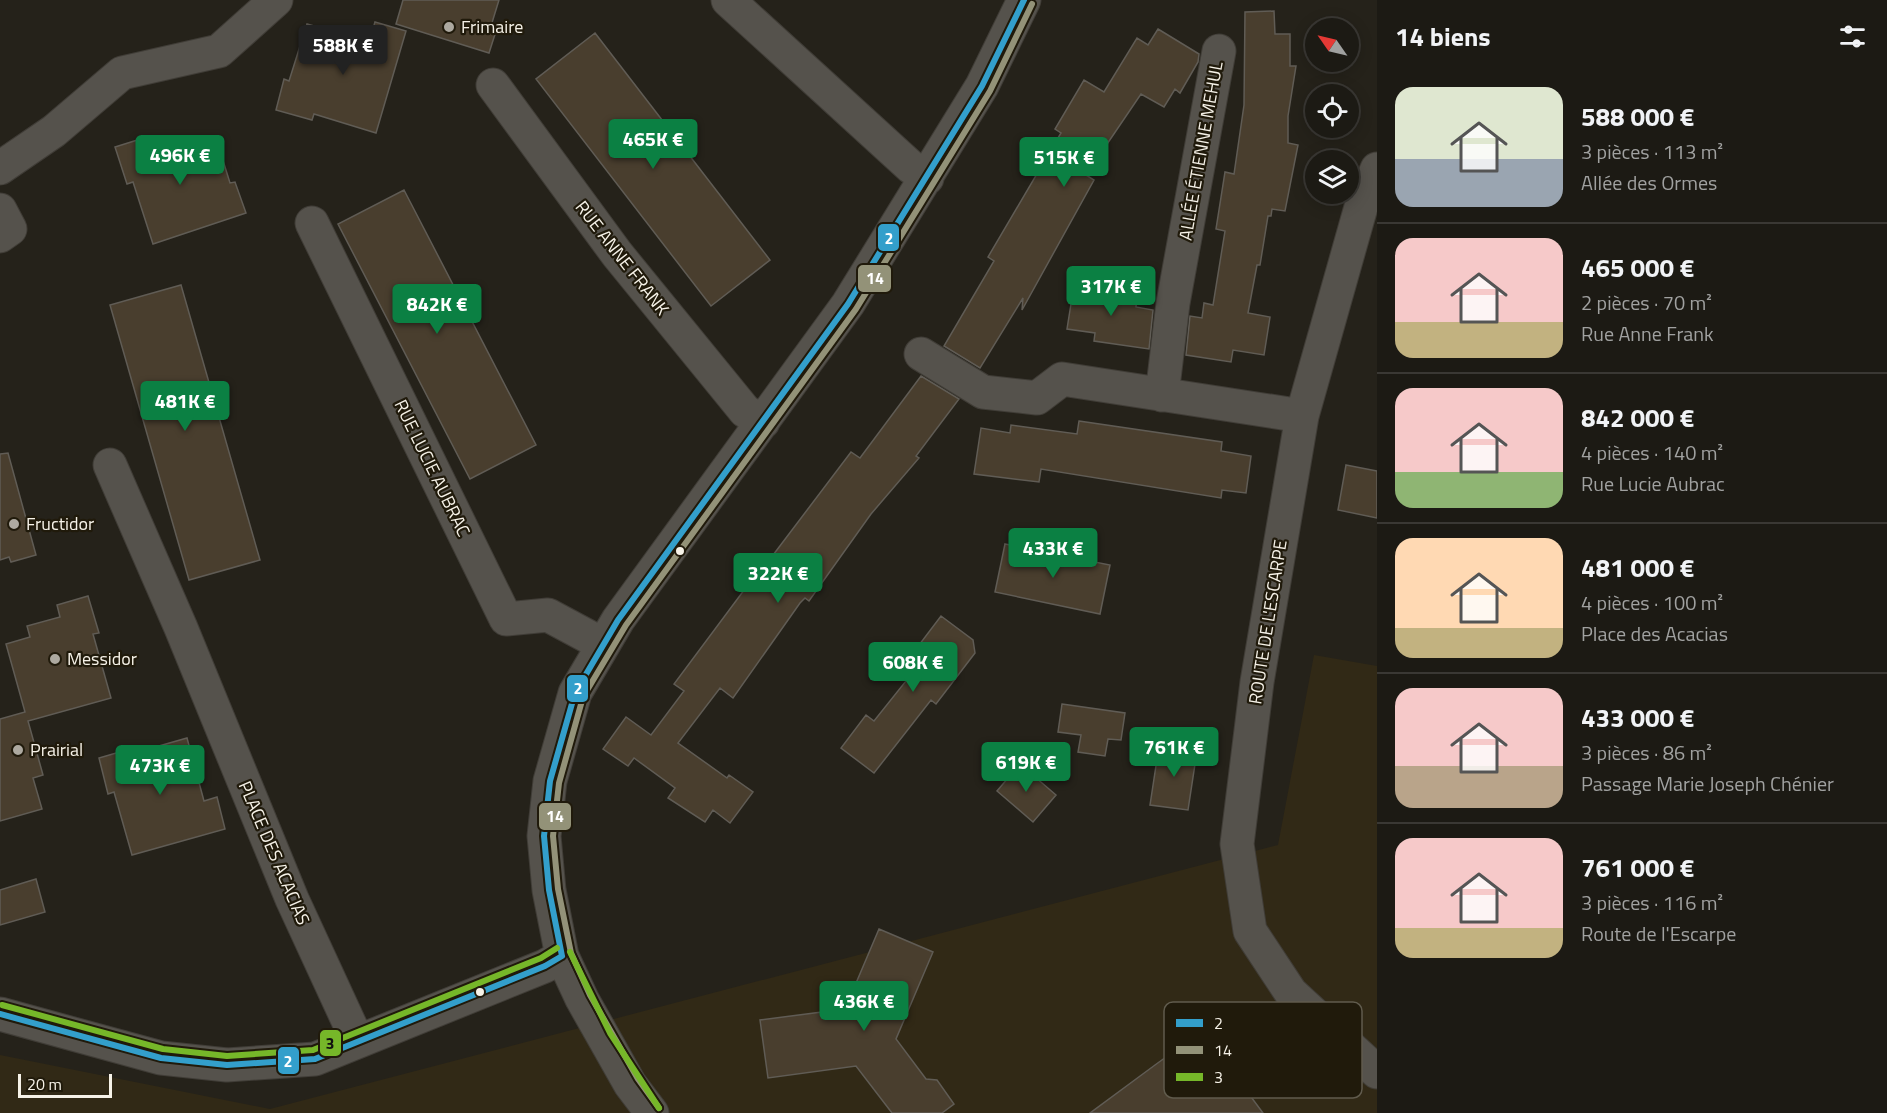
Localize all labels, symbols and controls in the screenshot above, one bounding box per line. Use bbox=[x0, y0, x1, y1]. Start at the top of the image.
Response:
place label: Frimaire bbox=[461, 13, 523, 40]
text: 14 biens bbox=[1395, 17, 1491, 56]
north arrow bbox=[1305, 18, 1359, 72]
map controls bbox=[1305, 18, 1359, 204]
marker: Frimaire bbox=[442, 20, 456, 34]
icon: filters bbox=[1836, 20, 1869, 53]
pin: 588K € bbox=[294, 25, 392, 76]
text: 588K € bbox=[312, 29, 374, 60]
street label: ALLÉE ÉTIENNE MEHUL bbox=[1171, 59, 1230, 243]
button: locate bbox=[1305, 84, 1359, 138]
text: 588 000 € bbox=[1581, 97, 1694, 136]
icon: home bbox=[1443, 111, 1515, 183]
pin: 465K € bbox=[604, 119, 702, 170]
text: 465K € bbox=[622, 123, 684, 154]
pin: 496K € bbox=[131, 135, 229, 186]
text: 3 pièces · 113 m² bbox=[1581, 136, 1723, 167]
pin: 515K € bbox=[1015, 137, 1113, 188]
text: 496K € bbox=[149, 139, 211, 170]
text: 515K € bbox=[1033, 141, 1095, 172]
button: layers bbox=[1305, 150, 1359, 204]
text: Allée des Ormes bbox=[1581, 167, 1717, 198]
street label: RUE ANNE FRANK bbox=[569, 195, 676, 321]
line badge: 2 bbox=[877, 223, 900, 252]
text: 2 bbox=[885, 226, 893, 250]
text: 465 000 € bbox=[1581, 248, 1694, 287]
icon: home bbox=[1443, 262, 1515, 334]
line badge: 14 bbox=[857, 264, 892, 293]
text: 14 bbox=[866, 266, 884, 290]
pin: 317K € bbox=[1062, 266, 1160, 317]
text: 317K € bbox=[1080, 270, 1142, 301]
pin: 842K € bbox=[388, 284, 486, 335]
text: 2 pièces · 70 m² bbox=[1581, 287, 1712, 318]
text: 842K € bbox=[406, 288, 468, 319]
text: Rue Anne Frank bbox=[1581, 318, 1714, 349]
pin: 481K € bbox=[136, 381, 234, 432]
text: 481K € bbox=[154, 385, 216, 416]
street label: RUE LUCIE AUBRAC bbox=[388, 395, 477, 541]
text: 842 000 € bbox=[1581, 398, 1694, 437]
icon: home bbox=[1443, 412, 1515, 484]
text: 4 pièces · 140 m² bbox=[1581, 437, 1723, 468]
text: Rue Lucie Aubrac bbox=[1581, 468, 1725, 499]
place label: Fructidor bbox=[26, 510, 94, 537]
marker: Fructidor bbox=[7, 517, 21, 531]
pin: 433K € bbox=[1004, 528, 1102, 579]
text: 433K € bbox=[1022, 532, 1084, 563]
street label: ROUTE DE L'ESCARPE bbox=[1241, 538, 1294, 706]
unlabelled marker bbox=[674, 545, 686, 557]
text: 481 000 € bbox=[1581, 548, 1694, 587]
pin: 322K € bbox=[729, 553, 827, 604]
text: 322K € bbox=[747, 557, 809, 588]
icon: home bbox=[1443, 562, 1515, 634]
text: 4 pièces · 100 m² bbox=[1581, 587, 1723, 618]
text: Place des Acacias bbox=[1581, 618, 1728, 649]
pin: 608K € bbox=[864, 642, 962, 693]
place label: Messidor bbox=[67, 645, 137, 672]
text: 608K € bbox=[882, 646, 944, 677]
marker: Messidor bbox=[48, 652, 62, 666]
line badge: 2 bbox=[566, 674, 589, 703]
text: 2 bbox=[574, 676, 582, 700]
text: 433 000 € bbox=[1581, 698, 1694, 737]
icon: home bbox=[1443, 712, 1515, 784]
pin: 761K € bbox=[1125, 727, 1223, 778]
text: 761K € bbox=[1143, 731, 1205, 762]
place label: Prairial bbox=[30, 736, 83, 763]
text: 3 pièces · 86 m² bbox=[1581, 737, 1712, 768]
pin: 619K € bbox=[977, 742, 1075, 793]
marker: Prairial bbox=[11, 743, 25, 757]
pin: 473K € bbox=[111, 745, 209, 796]
text: 619K € bbox=[995, 746, 1057, 777]
text: 473K € bbox=[129, 749, 191, 780]
text: Passage Marie Joseph Chénier bbox=[1581, 768, 1834, 799]
street label: PLACE DES ACACIAS bbox=[232, 777, 317, 929]
line badge: 14 bbox=[538, 802, 572, 831]
text: 14 bbox=[546, 804, 564, 828]
text: 761 000 € bbox=[1581, 848, 1694, 887]
icon: home bbox=[1443, 862, 1515, 934]
text: 3 pièces · 116 m² bbox=[1581, 887, 1723, 918]
text: Route de l'Escarpe bbox=[1581, 918, 1736, 949]
pin: 436K € bbox=[815, 981, 913, 1032]
text: 436K € bbox=[833, 985, 895, 1016]
unlabelled marker bbox=[474, 986, 486, 998]
legend bbox=[1164, 1002, 1362, 1098]
text: 2 bbox=[1214, 1011, 1223, 1035]
line badge: 3 bbox=[319, 1029, 342, 1057]
text: 3 bbox=[326, 1031, 334, 1055]
text: 14 bbox=[1214, 1038, 1232, 1062]
line badge: 2 bbox=[277, 1046, 300, 1075]
text: 2 bbox=[284, 1049, 292, 1073]
text: 3 bbox=[1214, 1065, 1223, 1089]
scale bar bbox=[18, 1071, 112, 1098]
text: 20 m bbox=[27, 1072, 62, 1096]

